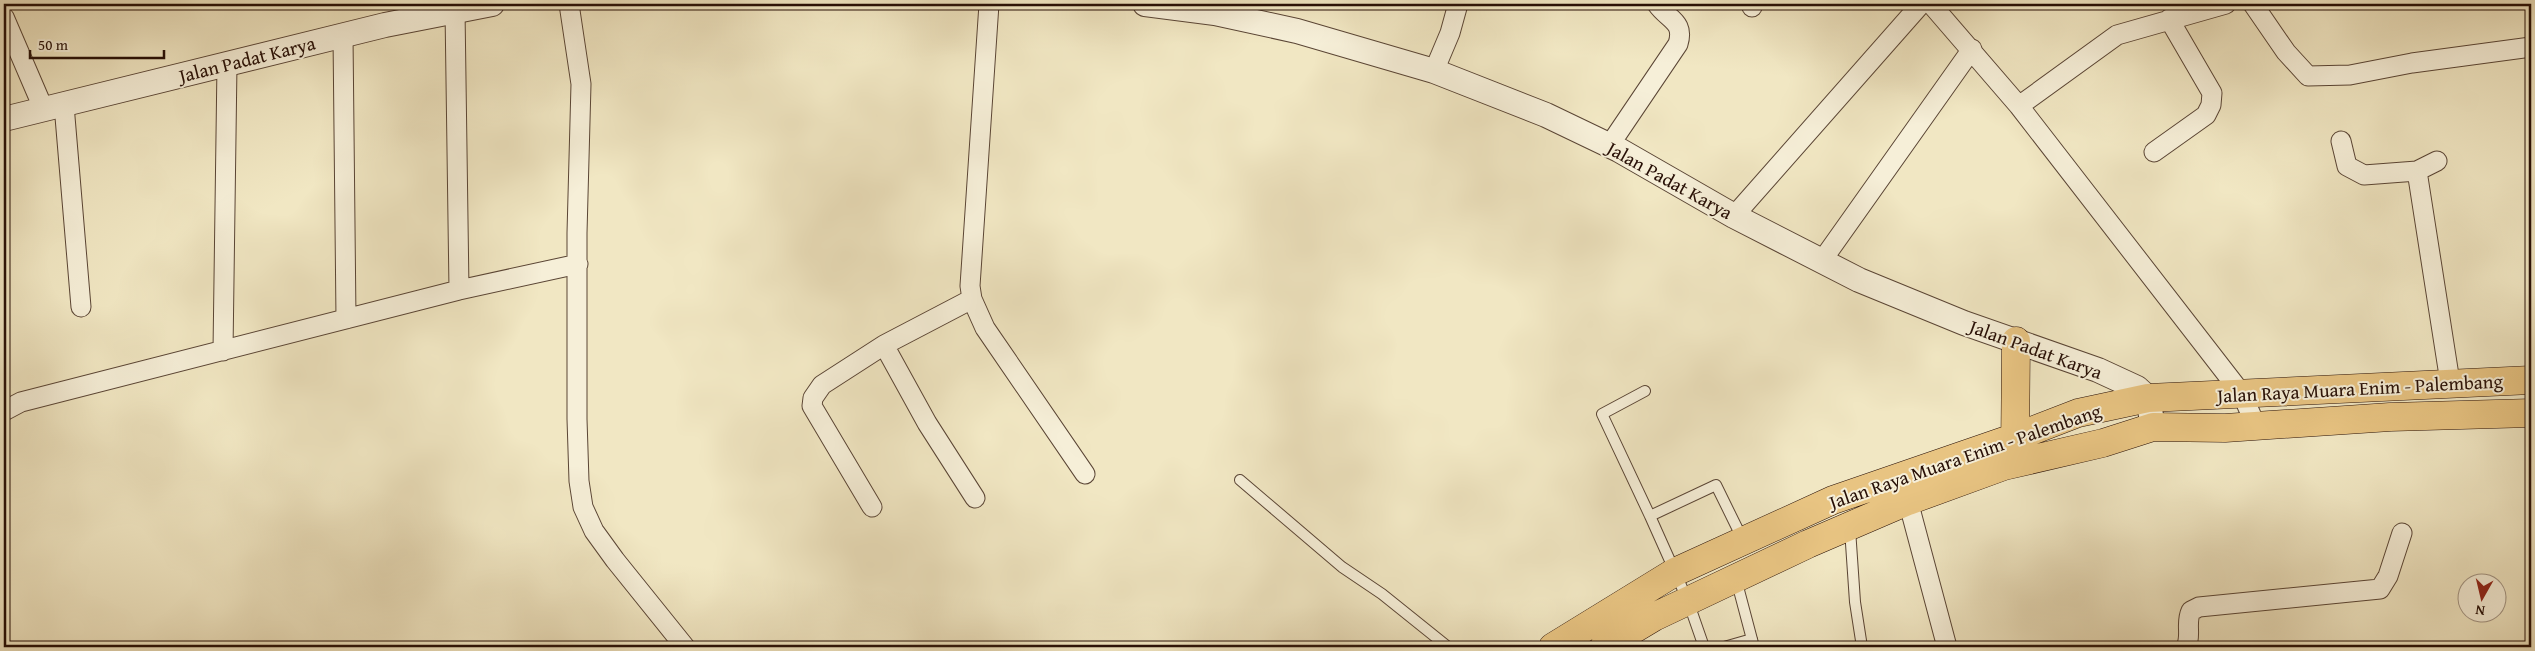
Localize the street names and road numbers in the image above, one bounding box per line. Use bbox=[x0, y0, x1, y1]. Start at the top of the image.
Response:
street label: Jalan Padat Karya bbox=[174, 29, 318, 90]
street label: Jalan Padat Karya bbox=[1600, 133, 1738, 226]
street label: Jalan Padat Karya bbox=[1964, 311, 2106, 386]
street label: Jalan Raya Muara Enim - Palembang bbox=[2214, 367, 2504, 410]
street label: Jalan Raya Muara Enim - Palembang bbox=[1823, 396, 2105, 516]

